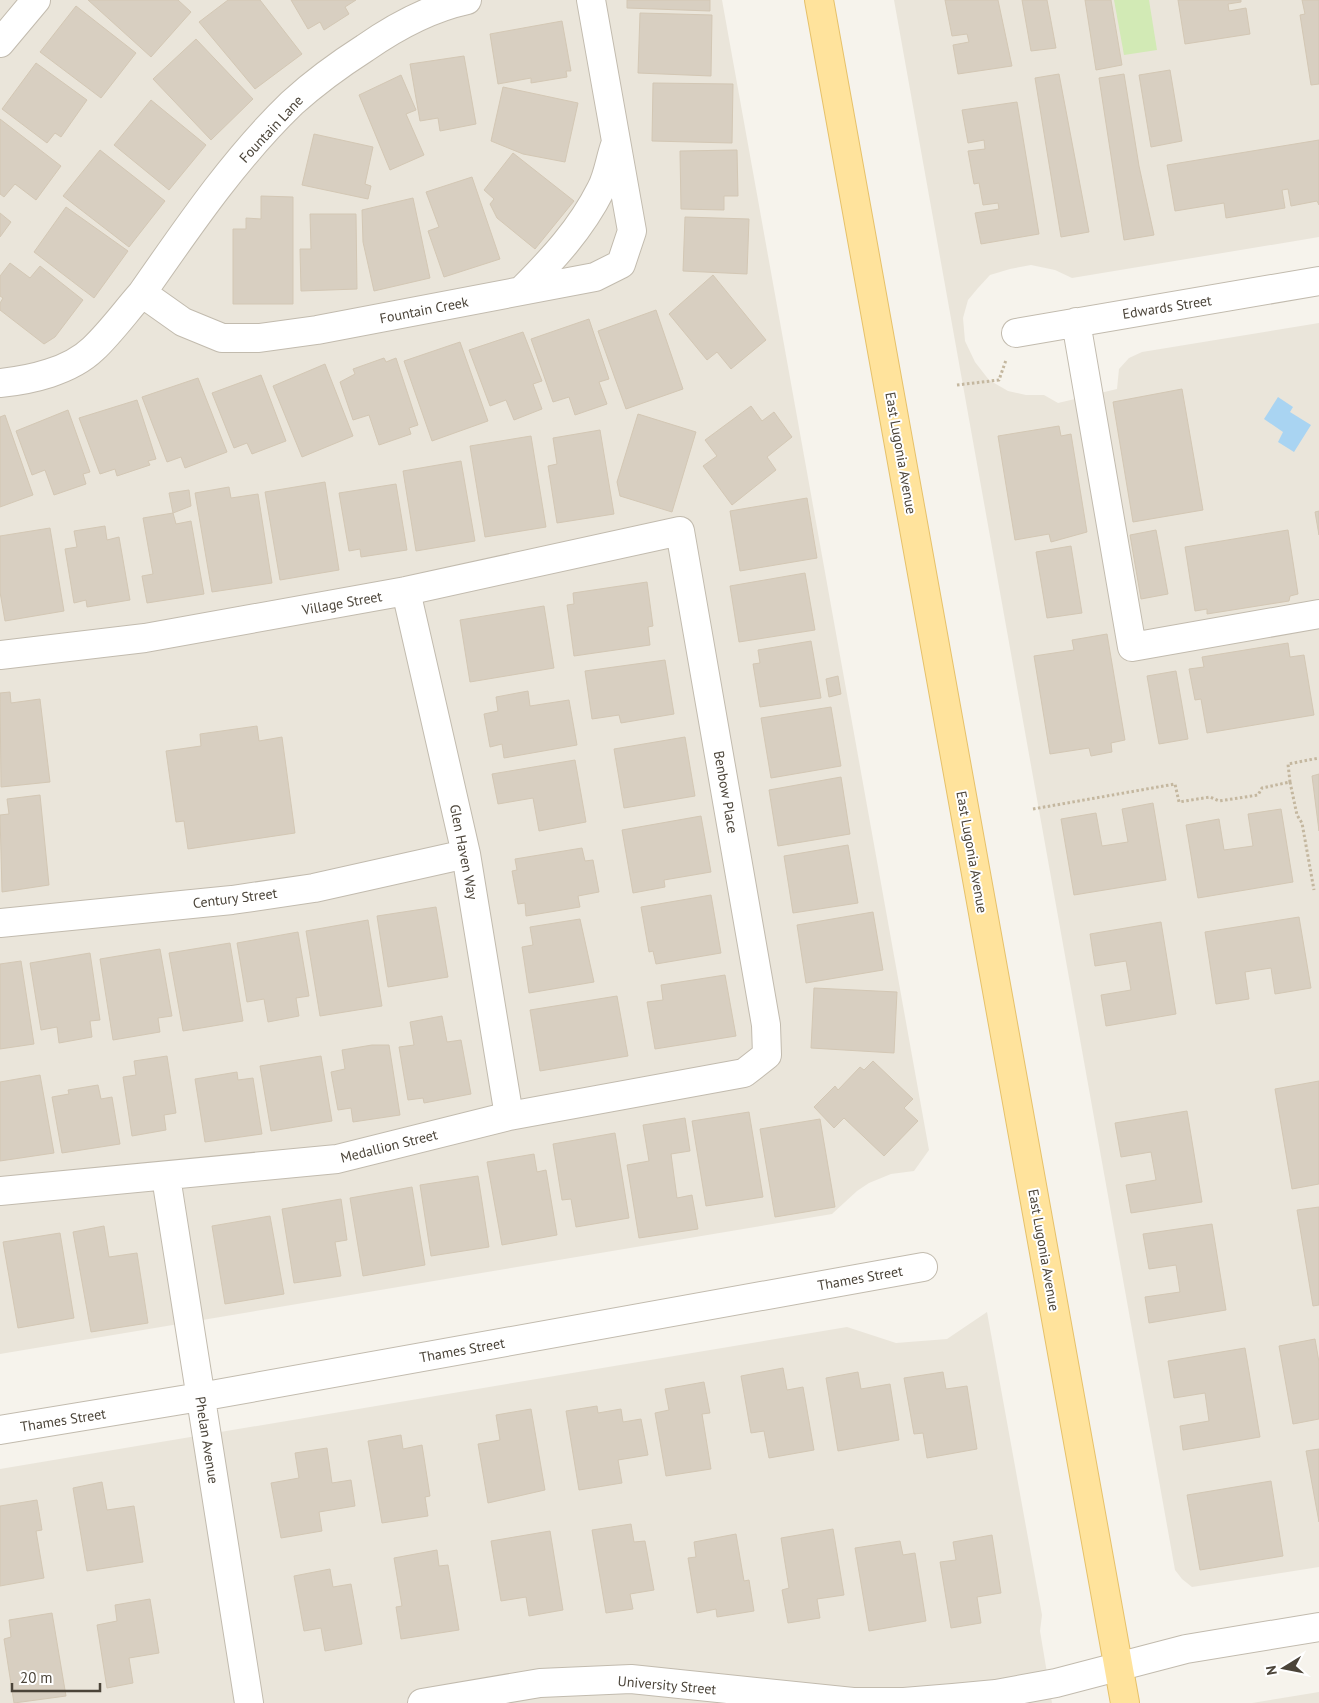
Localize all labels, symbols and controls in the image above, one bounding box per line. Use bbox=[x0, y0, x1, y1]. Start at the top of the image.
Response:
street label: Fountain Lane bbox=[235, 92, 307, 166]
street label: Edwards Street bbox=[1121, 291, 1213, 323]
street label: Fountain Creek bbox=[378, 293, 470, 327]
street label: East Lugonia Avenue bbox=[881, 391, 921, 515]
street label: Village Street bbox=[300, 587, 384, 619]
street label: Benbow Place bbox=[710, 749, 742, 835]
street label: East Lugonia Avenue bbox=[952, 790, 992, 914]
street label: Glen Haven Way bbox=[446, 803, 482, 902]
street label: Century Street bbox=[192, 884, 278, 912]
street label: Medallion Street bbox=[339, 1125, 440, 1167]
street label: East Lugonia Avenue bbox=[1024, 1188, 1064, 1312]
street label: Thames Street bbox=[816, 1262, 904, 1294]
street label: Thames Street bbox=[418, 1334, 506, 1366]
street label: Phelan Avenue bbox=[191, 1395, 223, 1485]
street label: Thames Street bbox=[19, 1404, 107, 1436]
north arrow bbox=[1259, 1643, 1309, 1693]
scale bar bbox=[12, 1660, 100, 1692]
text: N bbox=[1262, 1664, 1281, 1676]
text: 20 m bbox=[20, 1668, 53, 1687]
street label: University Street bbox=[617, 1672, 717, 1698]

